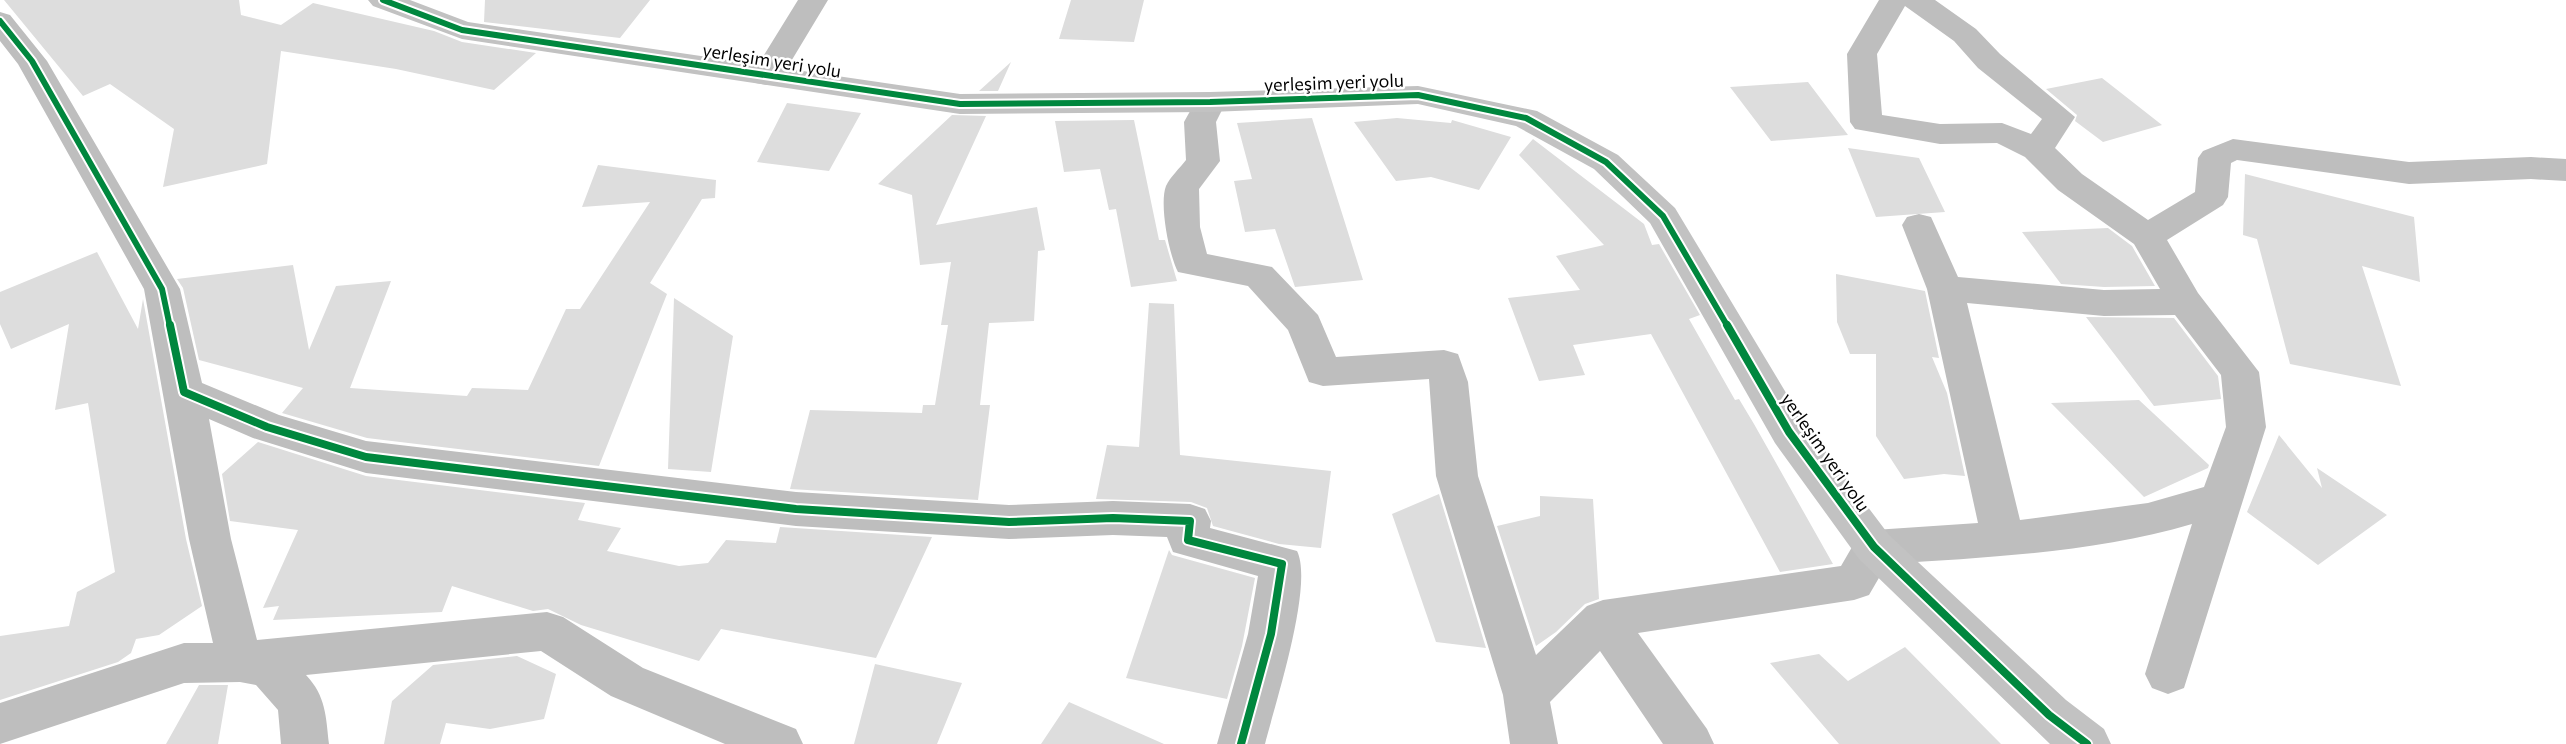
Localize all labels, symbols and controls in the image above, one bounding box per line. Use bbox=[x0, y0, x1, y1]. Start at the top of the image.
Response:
street label: yerleşim yeri yolu bbox=[701, 38, 843, 82]
street label: yerleşim yeri yolu bbox=[1264, 69, 1404, 95]
street label: yerleşim yeri yolu bbox=[1777, 388, 1875, 516]

